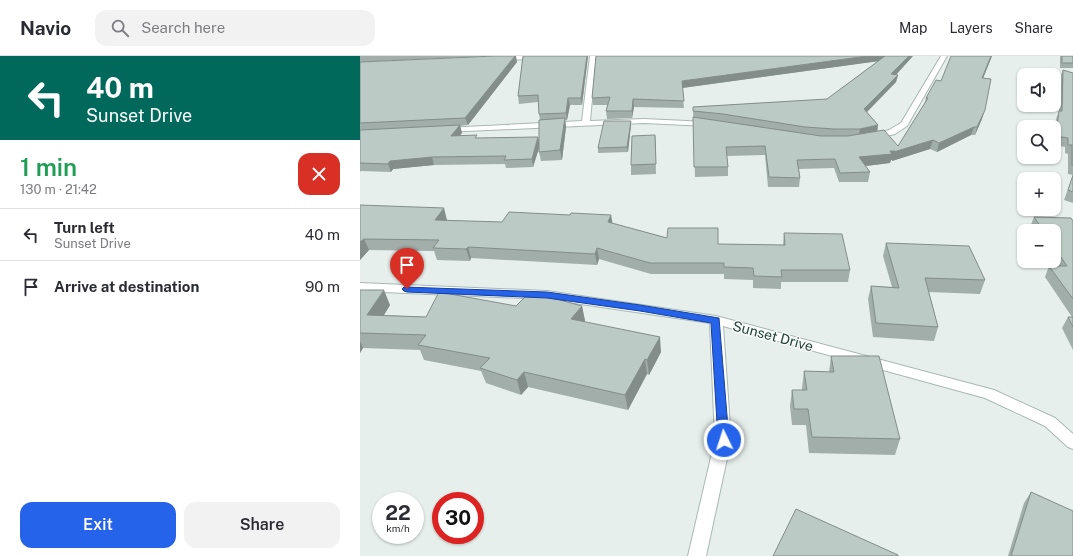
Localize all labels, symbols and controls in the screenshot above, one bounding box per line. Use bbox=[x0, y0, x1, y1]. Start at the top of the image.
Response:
search box bbox=[95, 10, 375, 46]
text: Navio bbox=[20, 17, 71, 39]
icon: search bbox=[109, 17, 131, 39]
text: Search here bbox=[141, 19, 225, 36]
text: Map bbox=[899, 20, 927, 36]
text: Layers bbox=[949, 20, 993, 36]
text: Share bbox=[1015, 20, 1053, 36]
map controls bbox=[1017, 68, 1061, 268]
button: sound bbox=[1017, 68, 1061, 112]
text: 40 m bbox=[86, 71, 154, 104]
icon: left bbox=[20, 72, 72, 124]
text: Sunset Drive bbox=[86, 105, 192, 126]
button: search bbox=[1017, 120, 1061, 164]
text: 1 min bbox=[20, 153, 77, 181]
button: close bbox=[298, 153, 340, 195]
button: + bbox=[1017, 172, 1061, 216]
text: 130 m · 21:42 bbox=[20, 182, 97, 197]
text: Turn left bbox=[54, 219, 115, 236]
icon: left bbox=[20, 224, 42, 246]
button: − bbox=[1017, 224, 1061, 268]
text: 40 m bbox=[305, 226, 340, 243]
text: Sunset Drive bbox=[54, 236, 131, 251]
pin bbox=[390, 248, 424, 289]
icon: arrive bbox=[396, 254, 418, 276]
icon: arrive bbox=[20, 276, 42, 298]
text: Arrive at destination bbox=[54, 278, 199, 295]
text: 90 m bbox=[305, 278, 340, 295]
street label: Sunset Drive bbox=[731, 318, 815, 354]
position arrow bbox=[703, 419, 745, 461]
speed limit sign: 30 bbox=[432, 492, 484, 544]
text: 22 bbox=[385, 501, 411, 525]
button: Exit bbox=[20, 502, 176, 548]
button: Share bbox=[184, 502, 340, 548]
text: km/h bbox=[386, 522, 410, 534]

